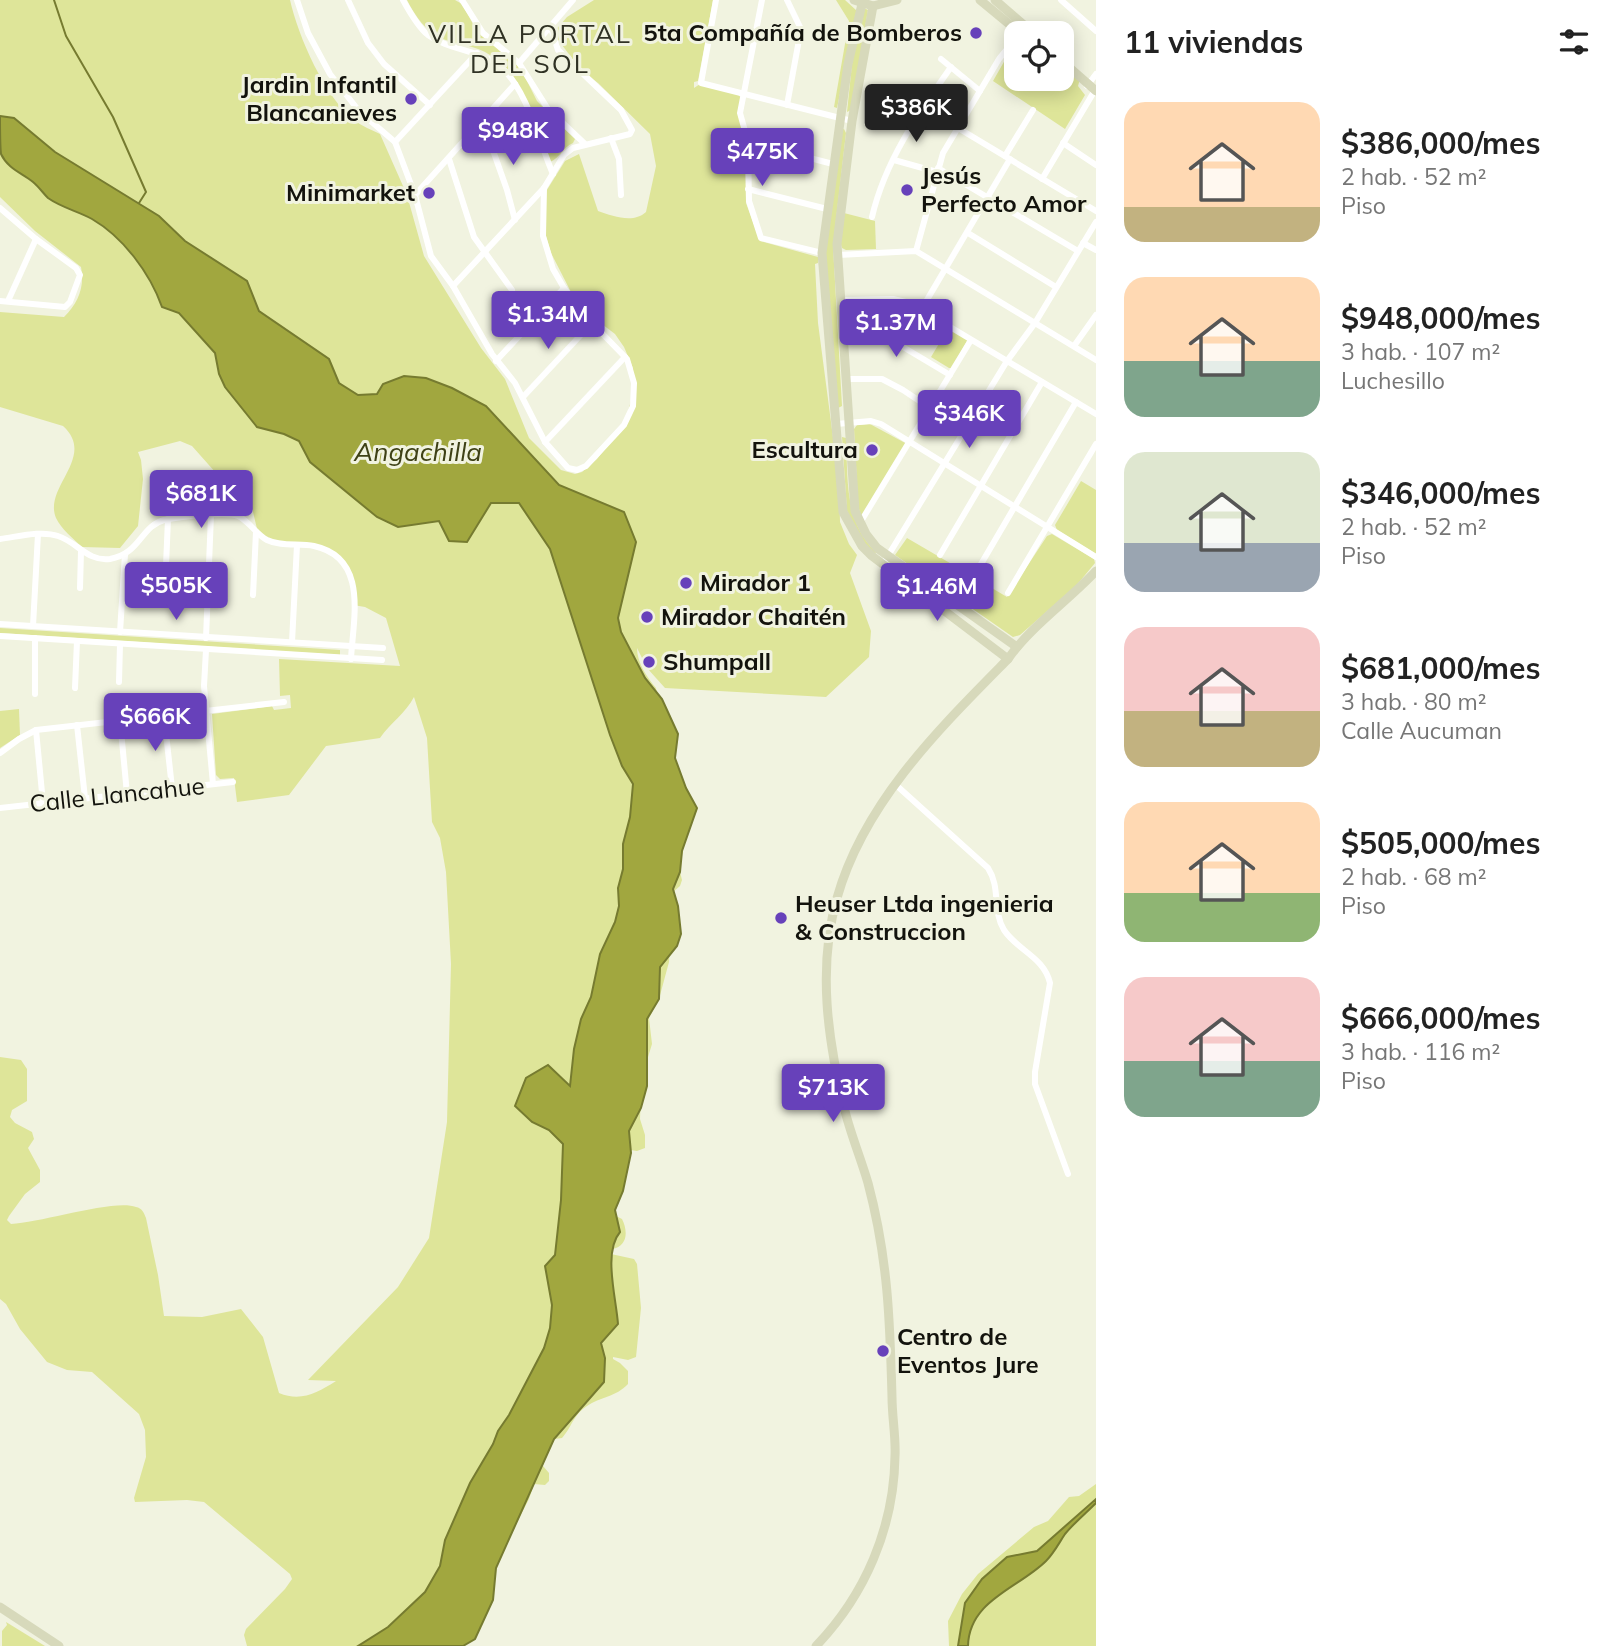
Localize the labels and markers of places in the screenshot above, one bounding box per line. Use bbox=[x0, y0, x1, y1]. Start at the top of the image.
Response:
place label: 5ta Compañía de Bomberos bbox=[643, 17, 962, 47]
marker: 5ta Compañía de Bomberos bbox=[968, 25, 984, 41]
place label: Jardin Infantil Blancanieves bbox=[241, 69, 397, 127]
pin: $386K bbox=[867, 85, 965, 144]
marker: Jardin Infantil Blancanieves bbox=[403, 91, 419, 107]
pin: $948K bbox=[464, 108, 562, 167]
pin: $475K bbox=[713, 128, 811, 188]
place label: Jesús Perfecto Amor bbox=[921, 160, 1087, 218]
place label: Minimarket bbox=[286, 177, 415, 207]
marker: Jesús Perfecto Amor bbox=[899, 182, 915, 198]
marker: Minimarket bbox=[421, 185, 437, 201]
pin: $1.34M bbox=[491, 292, 605, 351]
pin: $1.37M bbox=[839, 300, 953, 359]
pin: $346K bbox=[920, 391, 1018, 450]
place label: Escultura bbox=[752, 434, 858, 464]
marker: Escultura bbox=[864, 442, 880, 458]
pin: $681K bbox=[152, 470, 250, 530]
pin: $505K bbox=[127, 562, 225, 622]
pin: $1.46M bbox=[880, 564, 994, 623]
place label: Mirador 1 bbox=[700, 567, 811, 597]
marker: Mirador 1 bbox=[678, 575, 694, 591]
place label: Mirador Chaitén bbox=[661, 601, 846, 631]
marker: Mirador Chaitén bbox=[639, 609, 655, 625]
place label: Shumpall bbox=[663, 646, 771, 676]
marker: Shumpall bbox=[641, 654, 657, 670]
pin: $666K bbox=[106, 694, 204, 753]
place label: Heuser Ltda ingenieria & Construccion bbox=[795, 888, 1054, 946]
marker: Heuser Ltda ingenieria & Construccion bbox=[773, 910, 789, 926]
pin: $713K bbox=[784, 1064, 882, 1124]
place label: Centro de Eventos Jure bbox=[897, 1321, 1039, 1379]
marker: Centro de Eventos Jure bbox=[875, 1343, 891, 1359]

